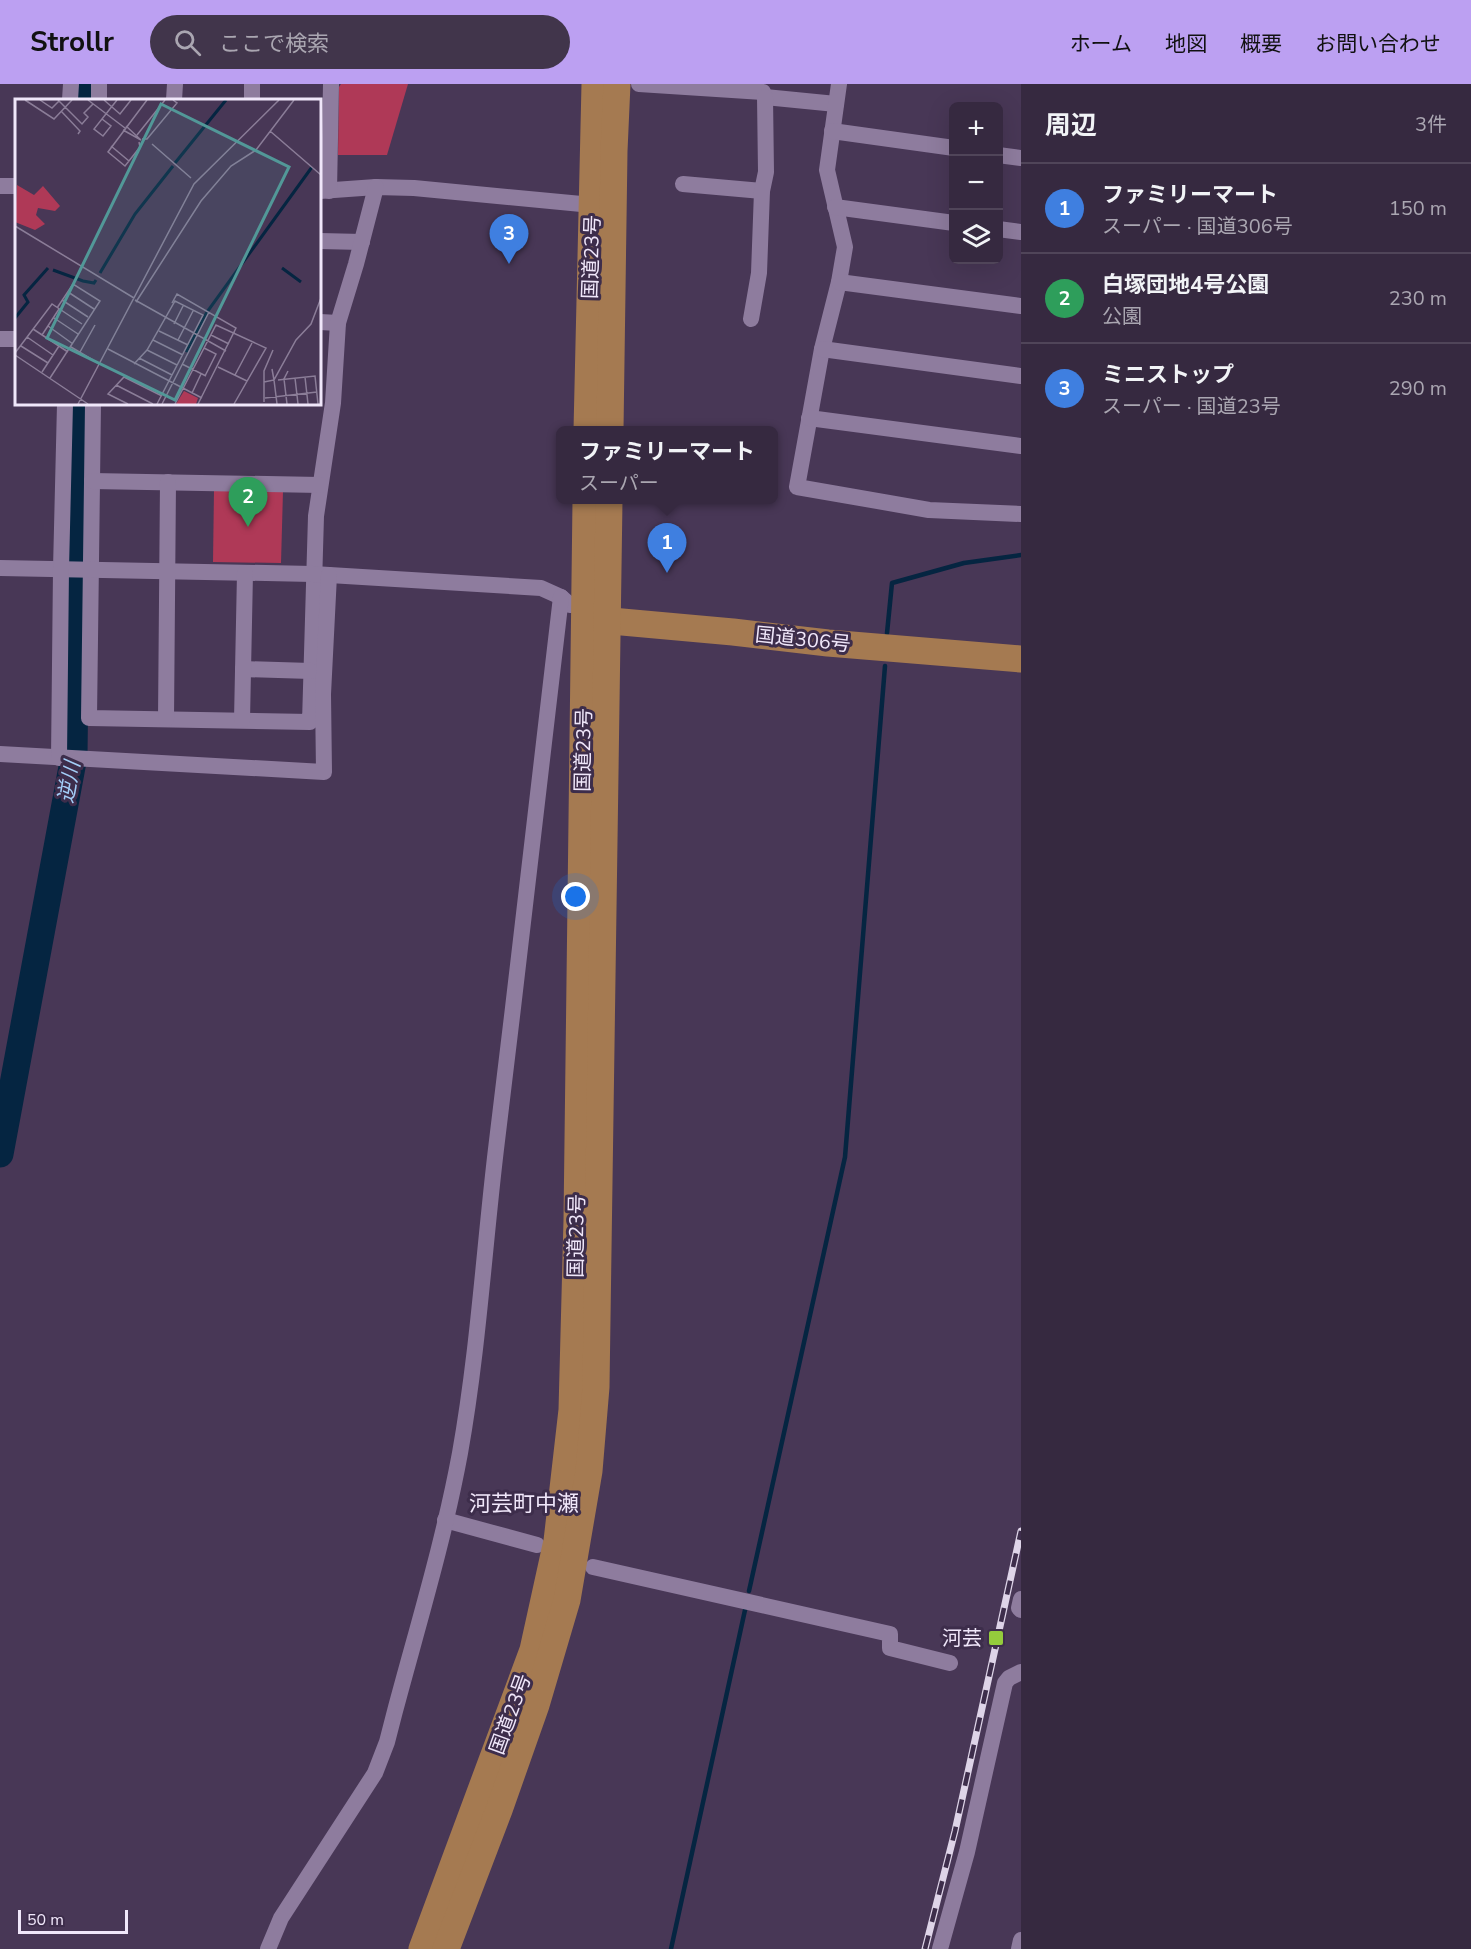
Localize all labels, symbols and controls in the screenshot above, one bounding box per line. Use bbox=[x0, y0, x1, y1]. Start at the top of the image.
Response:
search box bbox=[150, 15, 570, 69]
text: Strollr bbox=[30, 23, 114, 61]
icon: search bbox=[171, 26, 204, 59]
text: ここで検索 bbox=[219, 29, 329, 59]
text: ホーム bbox=[1070, 30, 1132, 58]
text: 地図 bbox=[1165, 30, 1207, 58]
text: 概要 bbox=[1240, 30, 1282, 58]
text: お問い合わせ bbox=[1315, 30, 1441, 58]
inset map bbox=[15, 99, 321, 405]
map controls bbox=[949, 102, 1003, 264]
button: + bbox=[949, 102, 1003, 156]
text: 周辺 bbox=[1045, 108, 1097, 143]
text: 3件 bbox=[1415, 111, 1447, 138]
button: − bbox=[949, 156, 1003, 210]
text: ファミリーマート bbox=[1102, 180, 1278, 210]
text: 1 bbox=[1059, 195, 1071, 222]
text: 150 m bbox=[1389, 195, 1447, 222]
button: layers bbox=[949, 210, 1003, 264]
text: スーパー · 国道306号 bbox=[1102, 213, 1293, 240]
pin: 3 bbox=[490, 214, 528, 264]
street label: 国道23号 bbox=[577, 215, 606, 299]
text: 白塚団地4号公園 bbox=[1102, 270, 1269, 300]
text: 2 bbox=[1059, 285, 1071, 312]
text: 230 m bbox=[1389, 285, 1447, 312]
text: 公園 bbox=[1102, 303, 1142, 330]
text: ミニストップ bbox=[1102, 360, 1234, 390]
text: 3 bbox=[1059, 375, 1071, 402]
text: 290 m bbox=[1389, 375, 1447, 402]
text: スーパー · 国道23号 bbox=[1102, 393, 1281, 420]
popup bbox=[556, 426, 778, 504]
text: ファミリーマート bbox=[579, 437, 755, 467]
text: スーパー bbox=[579, 470, 659, 497]
pin: 2 bbox=[228, 478, 268, 527]
pin: 1 bbox=[648, 524, 686, 573]
street label: 国道306号 bbox=[754, 621, 852, 658]
street label: 国道23号 bbox=[569, 708, 598, 792]
water label: 逆川 bbox=[52, 757, 87, 805]
your location bbox=[561, 882, 590, 911]
street label: 国道23号 bbox=[562, 1194, 591, 1278]
district label: 河芸町中瀬 bbox=[469, 1489, 579, 1519]
place label: 河芸 bbox=[942, 1625, 982, 1652]
marker: 河芸 bbox=[987, 1629, 1005, 1647]
street label: 国道23号 bbox=[483, 1670, 538, 1758]
scale bar bbox=[18, 1907, 128, 1934]
text: 50 m bbox=[27, 1909, 64, 1931]

